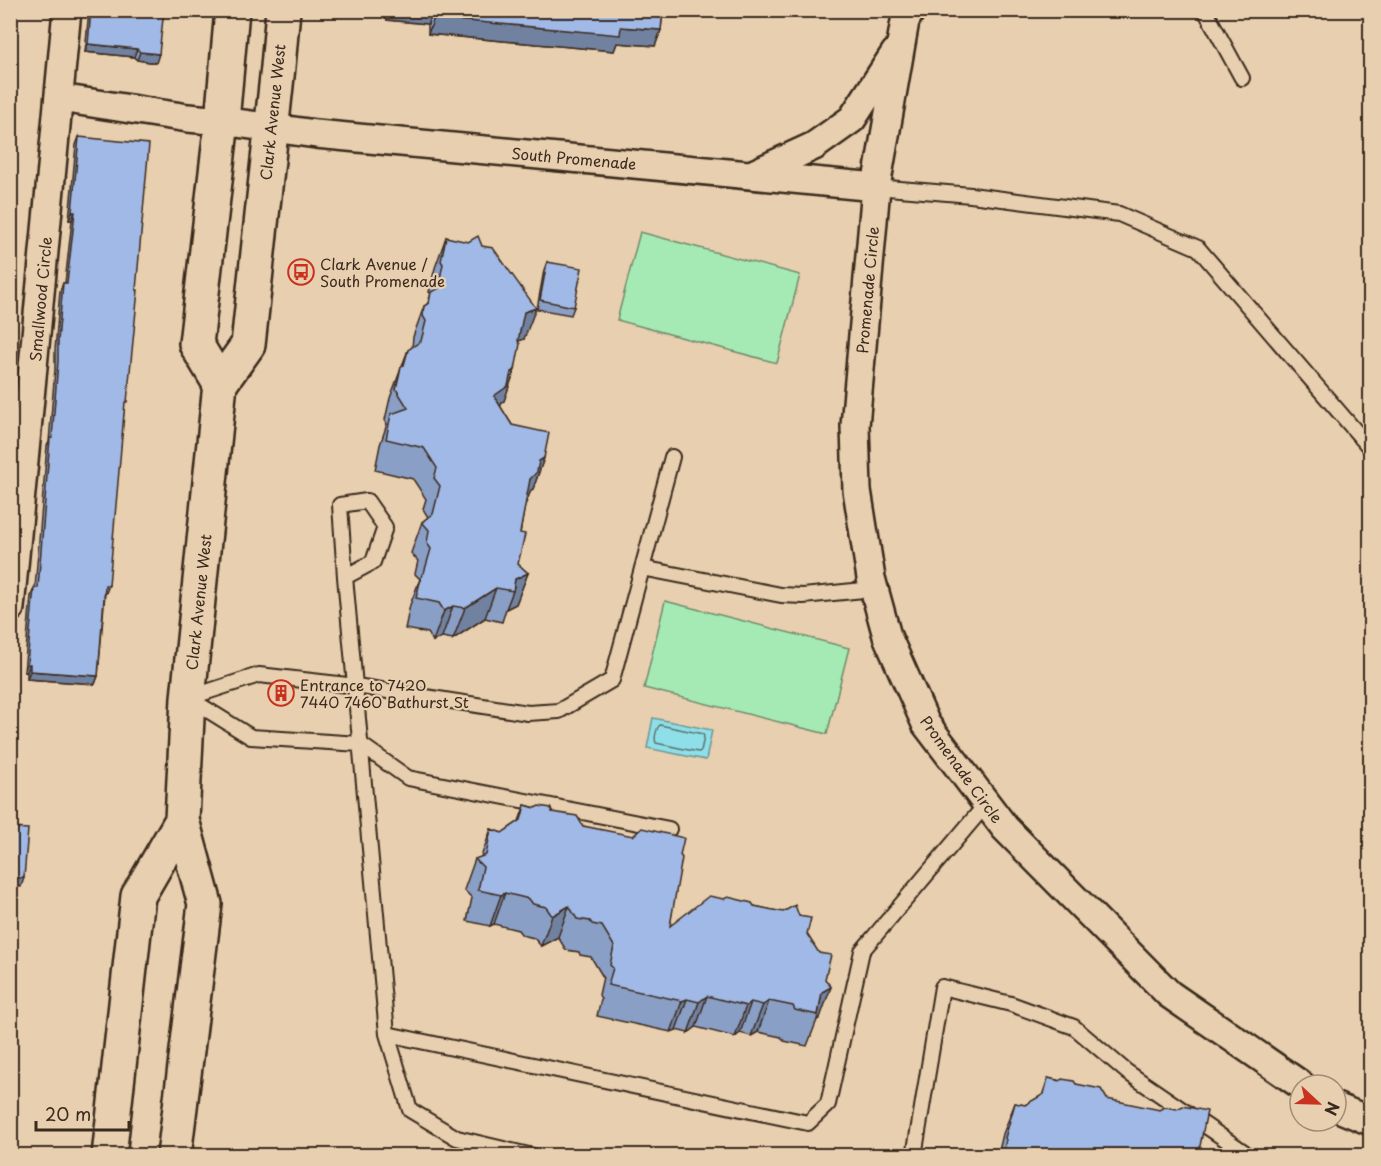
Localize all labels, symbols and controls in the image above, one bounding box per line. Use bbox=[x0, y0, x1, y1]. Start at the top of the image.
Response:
street label: Clark Avenue West bbox=[253, 43, 291, 181]
street label: South Promenade bbox=[511, 141, 637, 175]
street label: Promenade Circle bbox=[850, 225, 884, 355]
street label: Smallwood Circle bbox=[23, 236, 57, 362]
place label: Clark Avenue / South Promenade bbox=[320, 252, 445, 292]
bus stop icon: Clark Avenue / South Promenade bbox=[286, 257, 316, 287]
street label: Clark Avenue West bbox=[179, 533, 217, 671]
place label: Entrance to 7420 7440 7460 Bathurst St bbox=[300, 673, 469, 713]
building icon: Entrance to 7420 7440 7460 Bathurst St bbox=[266, 678, 296, 708]
street label: Promenade Circle bbox=[915, 710, 1009, 828]
north arrow bbox=[1288, 1073, 1348, 1133]
scale bar bbox=[36, 1094, 129, 1132]
text: N bbox=[1319, 1099, 1346, 1119]
text: 20 m bbox=[45, 1100, 91, 1127]

